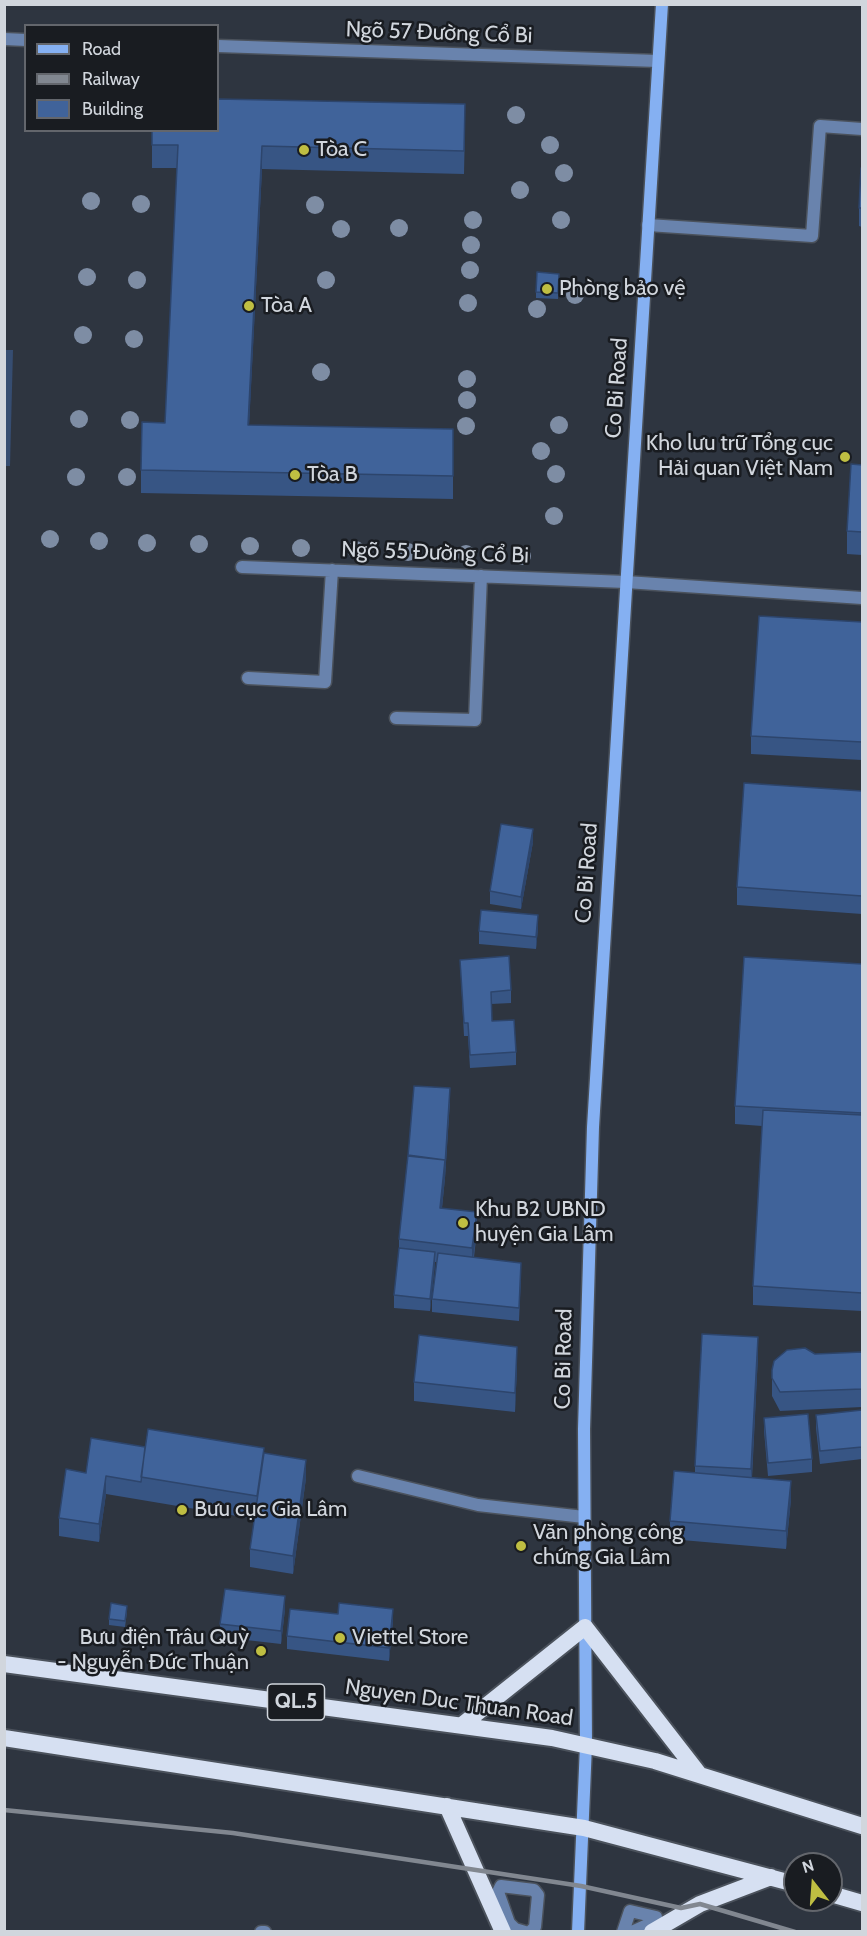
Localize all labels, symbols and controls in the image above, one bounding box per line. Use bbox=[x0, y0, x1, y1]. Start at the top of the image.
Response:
street label: Ngõ 57 Đường Cổ Bi bbox=[345, 17, 533, 49]
legend bbox=[24, 24, 219, 132]
text: Road bbox=[82, 38, 121, 60]
text: Railway bbox=[82, 68, 140, 90]
text: Building bbox=[82, 98, 143, 120]
place label: Tòa C bbox=[316, 137, 367, 163]
marker: Tòa C bbox=[297, 143, 311, 157]
place label: Phòng bảo vệ bbox=[559, 276, 685, 302]
marker: Phòng bảo vệ bbox=[540, 282, 554, 296]
place label: Tòa A bbox=[261, 293, 312, 319]
marker: Tòa A bbox=[242, 299, 256, 313]
street label: Co Bi Road bbox=[600, 337, 634, 439]
place label: Kho lưu trữ Tổng cục Hải quan Việt Nam bbox=[646, 431, 833, 482]
marker: Kho lưu trữ Tổng cục Hải quan Việt Nam bbox=[838, 450, 852, 464]
place label: Tòa B bbox=[307, 462, 358, 488]
marker: Tòa B bbox=[288, 468, 302, 482]
street label: Ngõ 55 Đường Cổ Bi bbox=[341, 537, 529, 569]
street label: Co Bi Road bbox=[570, 822, 604, 924]
place label: Khu B2 UBND huyện Gia Lâm bbox=[475, 1197, 614, 1248]
marker: Khu B2 UBND huyện Gia Lâm bbox=[456, 1216, 470, 1230]
street label: Co Bi Road bbox=[550, 1308, 578, 1410]
place label: Bưu cục Gia Lâm bbox=[194, 1497, 347, 1523]
marker: Bưu cục Gia Lâm bbox=[175, 1503, 189, 1517]
place label: Văn phòng công chứng Gia Lâm bbox=[533, 1520, 683, 1572]
marker: Văn phòng công chứng Gia Lâm bbox=[514, 1539, 528, 1553]
place label: Bưu điện Trâu Quỳ - Nguyễn Đức Thuận bbox=[57, 1625, 249, 1676]
place label: Viettel Store bbox=[352, 1625, 468, 1651]
marker: Viettel Store bbox=[333, 1631, 347, 1645]
marker: Bưu điện Trâu Quỳ - Nguyễn Đức Thuận bbox=[254, 1644, 268, 1658]
street label: Nguyen Duc Thuan Road bbox=[343, 1674, 575, 1732]
road number: QL.5 bbox=[268, 1684, 324, 1720]
north arrow bbox=[783, 1852, 843, 1912]
text: N bbox=[800, 1855, 816, 1877]

